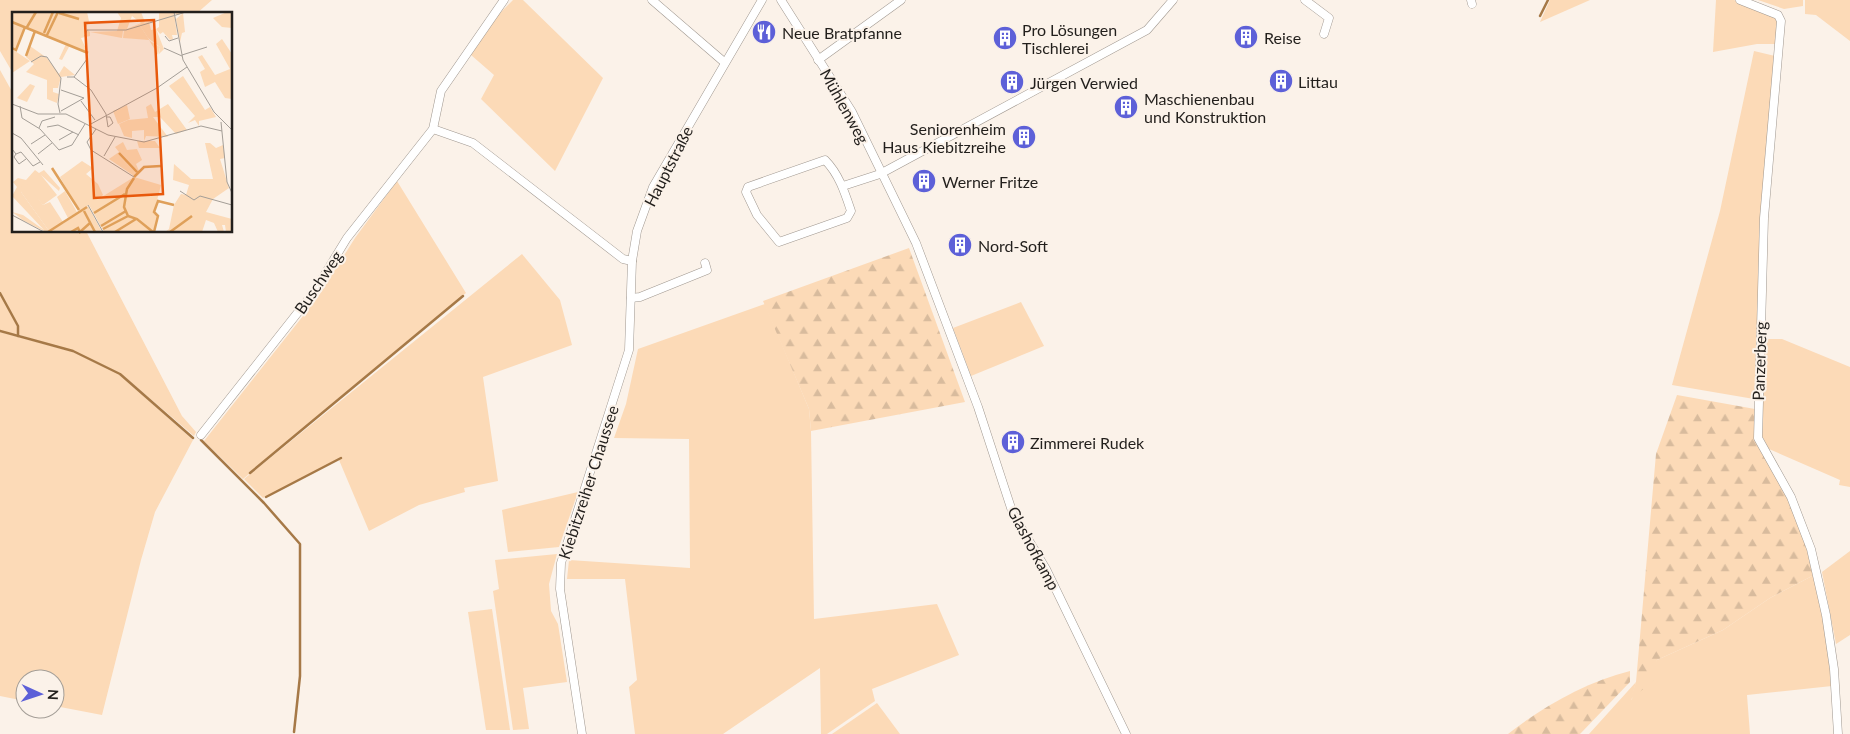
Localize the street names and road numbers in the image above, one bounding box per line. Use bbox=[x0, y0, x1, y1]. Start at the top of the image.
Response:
street label: Mühlenweg bbox=[817, 65, 873, 147]
street label: Hauptstraße bbox=[640, 123, 696, 209]
street label: Buschweg bbox=[290, 247, 346, 317]
street label: Panzerberg bbox=[1748, 321, 1770, 401]
street label: Kiebitzreiher Chaussee bbox=[554, 403, 622, 561]
street label: Glashofkamp bbox=[1004, 503, 1064, 593]

